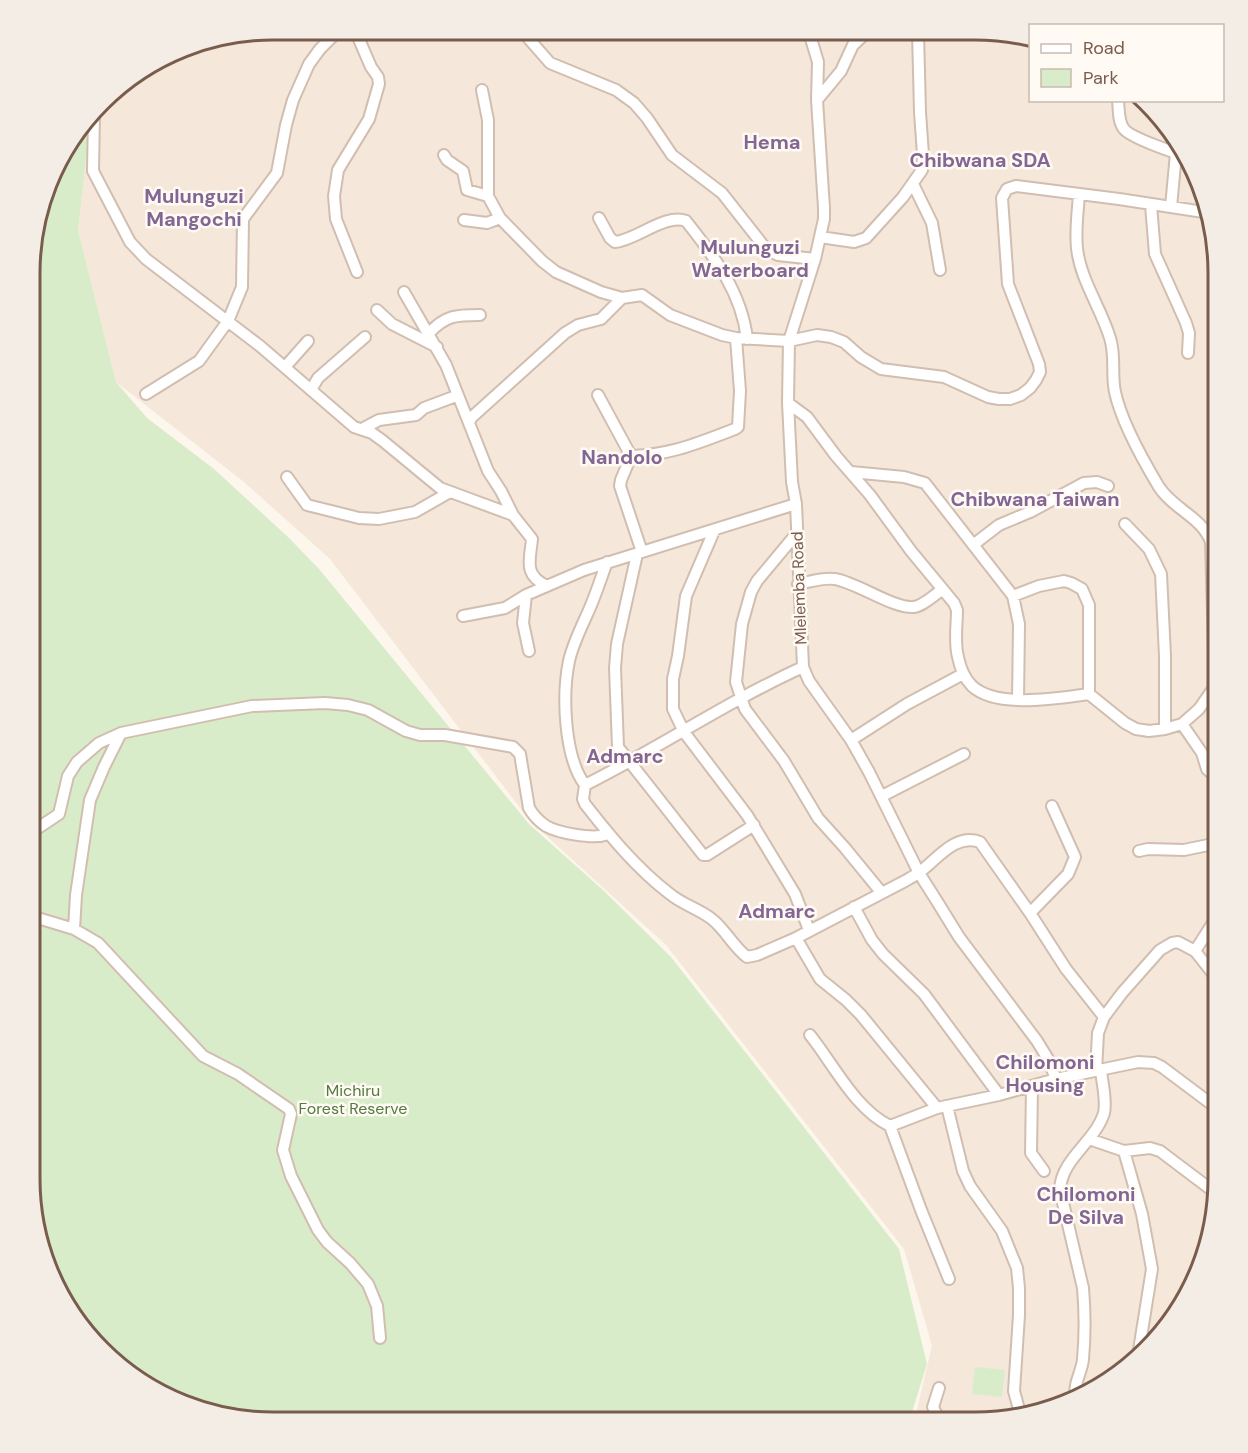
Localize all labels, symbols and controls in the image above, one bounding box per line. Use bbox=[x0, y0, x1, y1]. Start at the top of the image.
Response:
legend bbox=[1029, 24, 1224, 102]
text: Road bbox=[1083, 36, 1125, 60]
text: Park bbox=[1083, 66, 1119, 90]
district label: Hema bbox=[744, 129, 800, 155]
district label: Chibwana SDA bbox=[909, 147, 1051, 173]
district label: Mulunguzi Mangochi bbox=[144, 183, 244, 232]
district label: Mulunguzi Waterboard bbox=[691, 234, 809, 283]
district label: Nandolo bbox=[581, 444, 663, 470]
district label: Chibwana Taiwan bbox=[950, 486, 1120, 512]
street label: Mlelemba Road bbox=[787, 531, 811, 645]
district label: Admarc bbox=[586, 743, 664, 769]
district label: Admarc bbox=[738, 898, 816, 924]
district label: Chilomoni Housing bbox=[996, 1049, 1094, 1098]
park label: Michiru Forest Reserve bbox=[299, 1080, 407, 1119]
district label: Chilomoni De Silva bbox=[1037, 1181, 1135, 1230]

